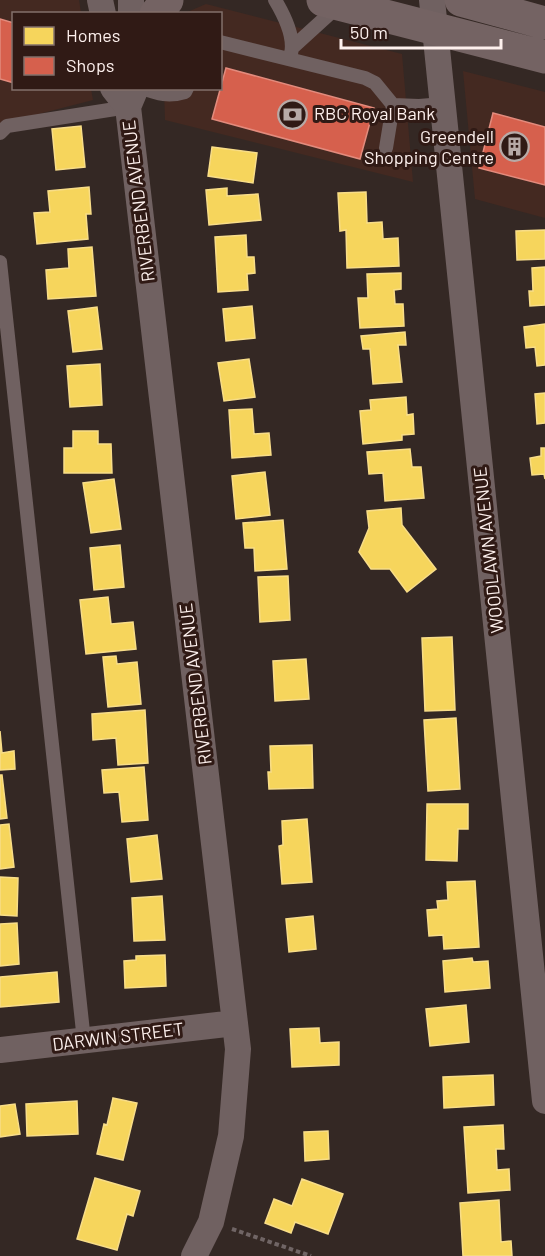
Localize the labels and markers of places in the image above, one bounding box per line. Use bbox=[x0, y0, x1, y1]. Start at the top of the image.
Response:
bank icon: RBC Royal Bank bbox=[277, 98, 309, 130]
place label: RBC Royal Bank bbox=[314, 102, 435, 124]
place label: Greendell Shopping Centre bbox=[364, 125, 494, 168]
building icon: Greendell Shopping Centre bbox=[499, 131, 531, 163]

